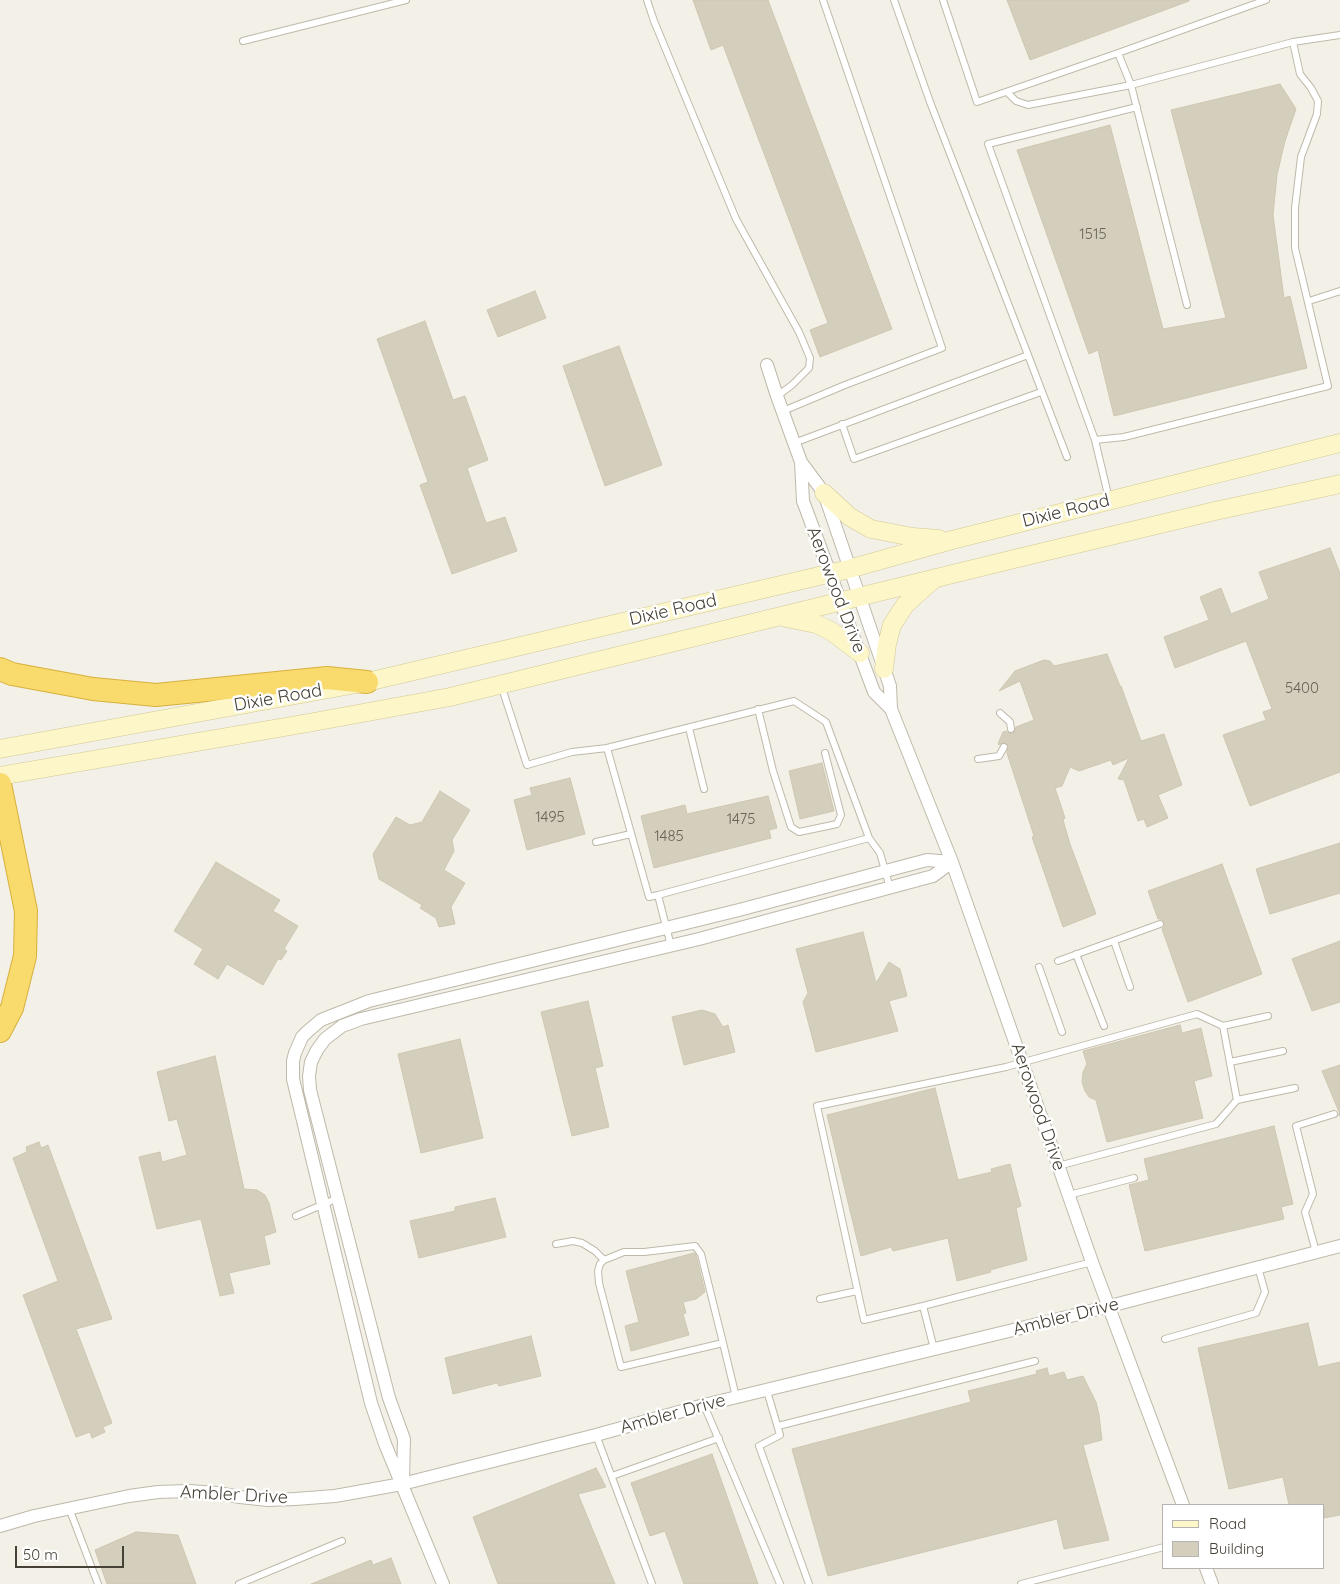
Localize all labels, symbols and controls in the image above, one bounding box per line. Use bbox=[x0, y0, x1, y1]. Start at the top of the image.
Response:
house number: 1515 bbox=[1079, 225, 1107, 243]
street label: Dixie Road bbox=[1020, 490, 1112, 532]
street label: Aerowood Drive bbox=[802, 524, 870, 656]
street label: Dixie Road bbox=[627, 589, 719, 631]
house number: 5400 bbox=[1285, 679, 1319, 697]
street label: Dixie Road bbox=[232, 680, 324, 716]
house number: 1495 bbox=[535, 808, 565, 826]
house number: 1475 bbox=[727, 810, 755, 828]
house number: 1485 bbox=[654, 827, 684, 845]
street label: Aerowood Drive bbox=[1006, 1040, 1070, 1174]
street label: Ambler Drive bbox=[1011, 1293, 1121, 1341]
street label: Ambler Drive bbox=[618, 1390, 728, 1438]
street label: Ambler Drive bbox=[179, 1481, 289, 1509]
legend bbox=[1162, 1504, 1325, 1569]
text: Road bbox=[1209, 1514, 1246, 1533]
scale bar bbox=[18, 1536, 126, 1568]
text: Building bbox=[1209, 1539, 1264, 1558]
text: 50 m bbox=[23, 1545, 58, 1564]

